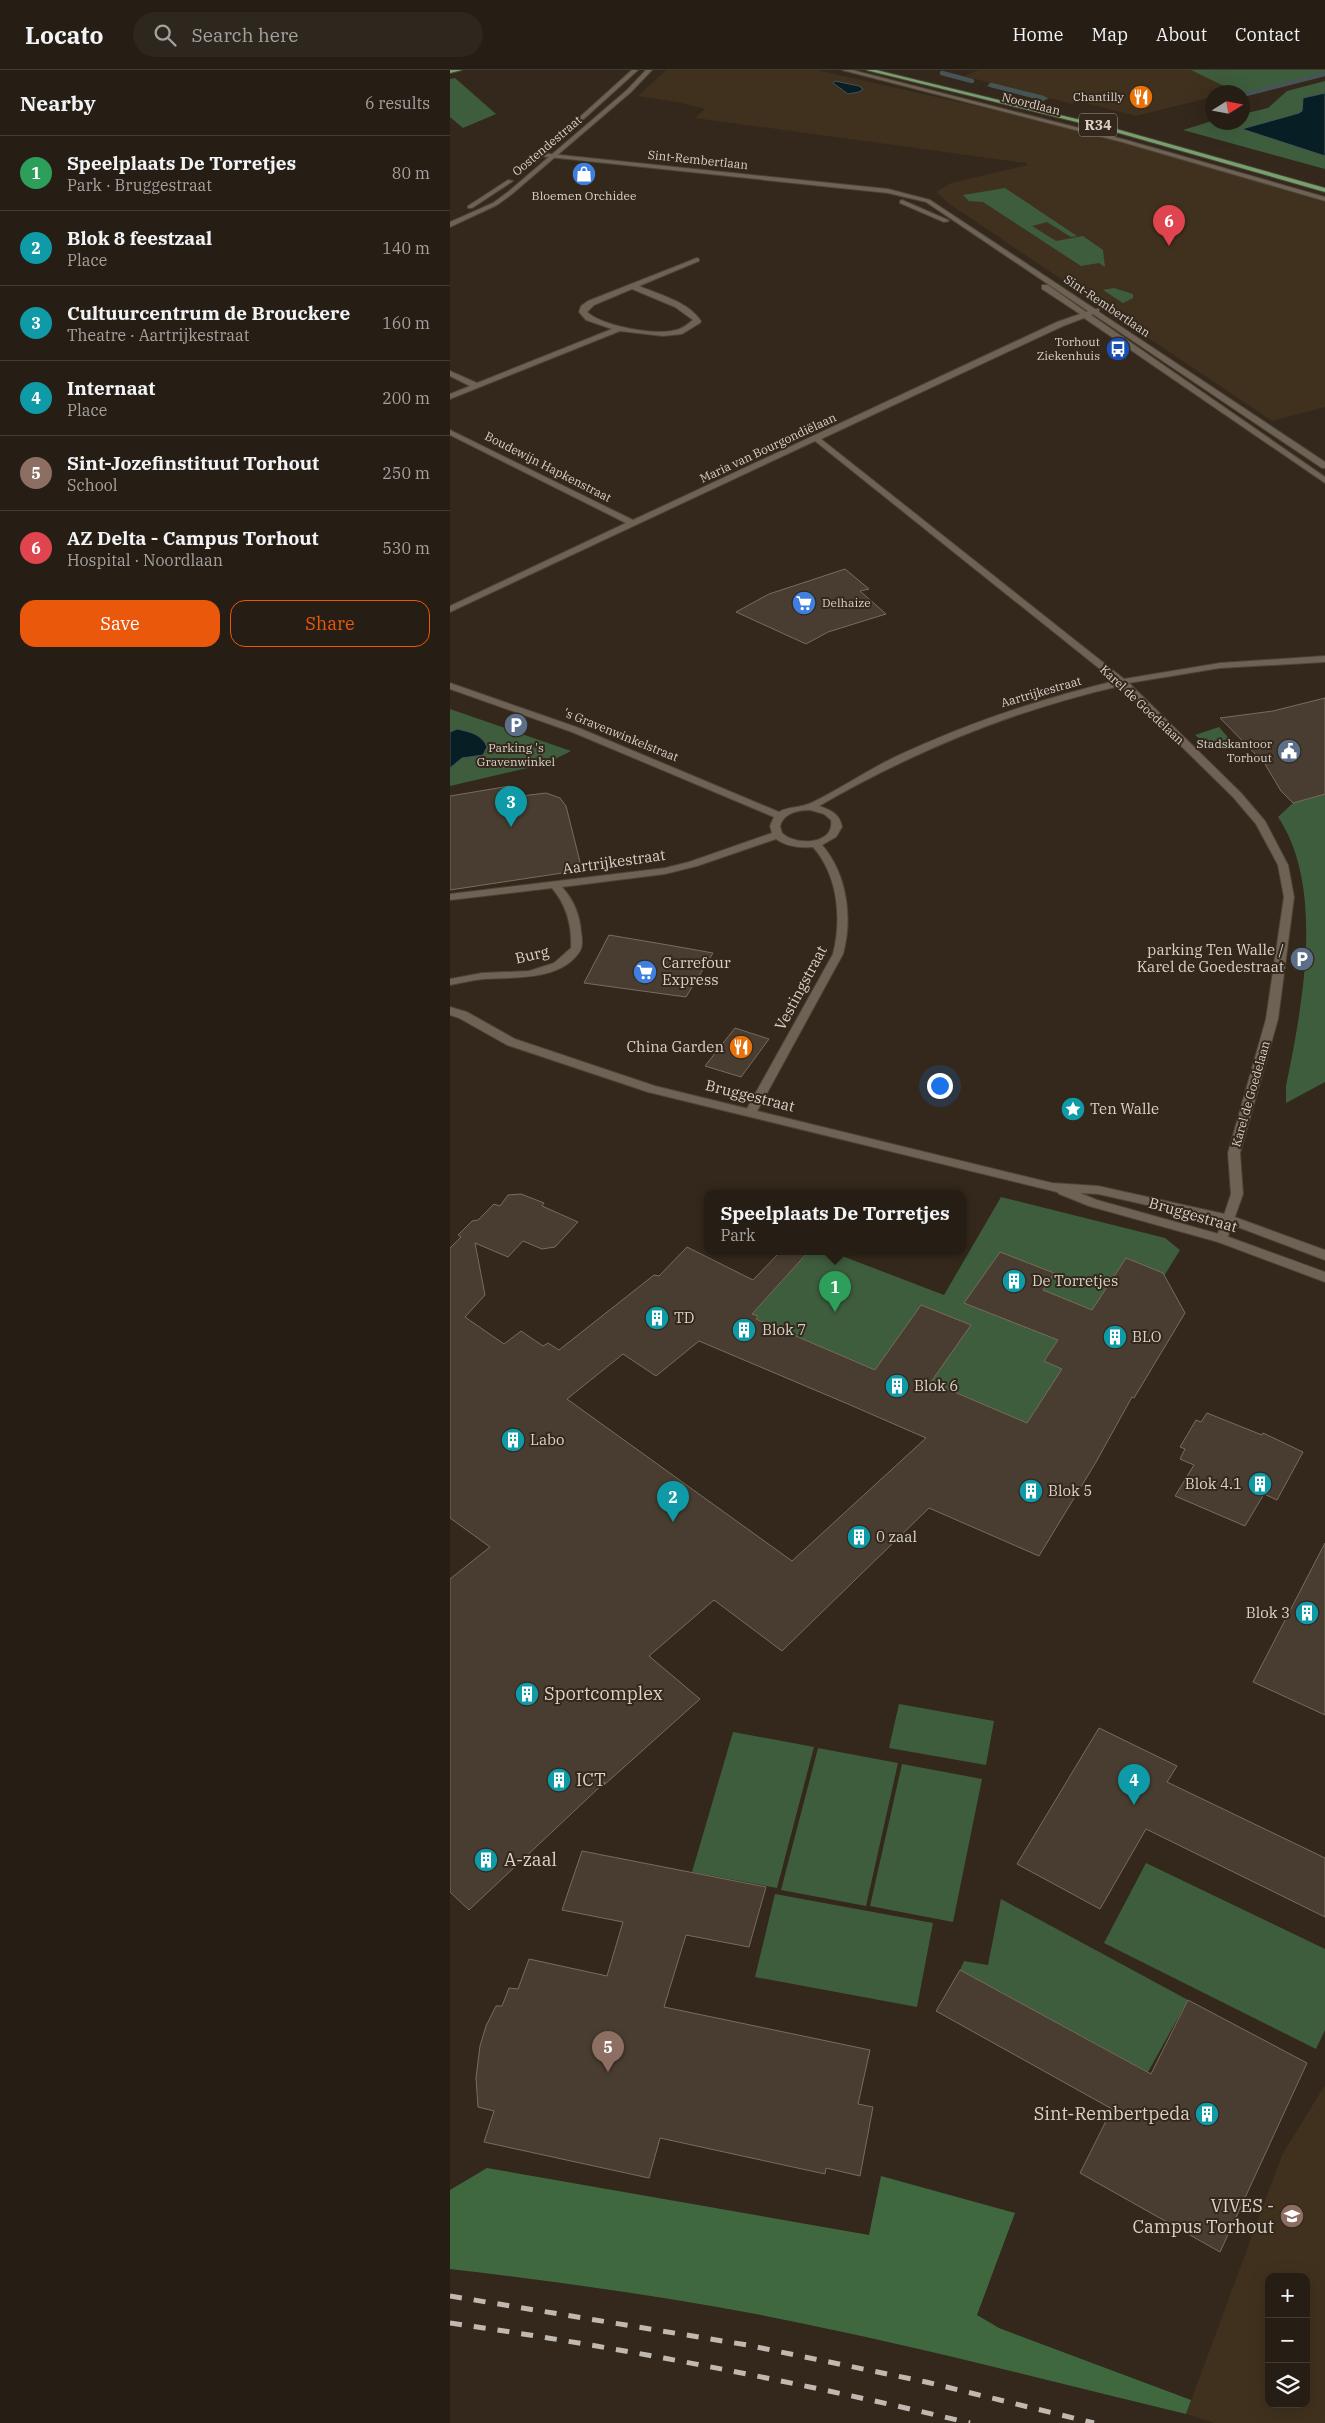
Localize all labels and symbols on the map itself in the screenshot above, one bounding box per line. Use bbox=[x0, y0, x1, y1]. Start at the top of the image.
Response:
restaurant icon: Chantilly bbox=[1128, 84, 1154, 110]
north arrow bbox=[1205, 85, 1250, 130]
street label: Noordlaan bbox=[1000, 89, 1062, 118]
place label: Chantilly bbox=[1073, 89, 1125, 104]
street label: Oostendestraat bbox=[509, 112, 584, 179]
road number: R34 bbox=[1079, 114, 1117, 136]
street label: Sint-Rembertlaan bbox=[647, 147, 749, 172]
shop icon: Bloemen Orchidee bbox=[571, 161, 597, 187]
place label: Bloemen Orchidee bbox=[532, 188, 636, 203]
pin: 6 bbox=[1153, 205, 1185, 246]
street label: Sint-Rembertlaan bbox=[1061, 271, 1154, 340]
place label: Torhout Ziekenhuis bbox=[1037, 334, 1100, 363]
bus stop icon: Torhout Ziekenhuis bbox=[1105, 336, 1131, 362]
street label: Maria van Bourgondiëlaan bbox=[697, 409, 839, 486]
street label: Boudewijn Hapkenstraat bbox=[482, 428, 614, 505]
supermarket icon: Delhaize bbox=[791, 590, 817, 616]
place label: Delhaize bbox=[822, 595, 871, 610]
street label: Karel de Goedelaan bbox=[1097, 662, 1188, 748]
street label: Aartrijkestraat bbox=[999, 673, 1083, 710]
street label: 's Gravenwinkelstraat bbox=[562, 705, 681, 764]
parking icon: Parking 's Gravenwinkel bbox=[503, 712, 529, 738]
place label: Stadskantoor Torhout bbox=[1197, 736, 1273, 765]
public building icon: Stadskantoor Torhout bbox=[1276, 738, 1302, 764]
place label: Parking 's Gravenwinkel bbox=[477, 740, 556, 769]
pin: 3 bbox=[495, 786, 527, 827]
street label: Aartrijkestraat bbox=[561, 845, 667, 878]
place label: parking Ten Walle / Karel de Goedestraat bbox=[1137, 940, 1284, 976]
street label: Burg bbox=[513, 941, 551, 968]
street label: Vestingstraat bbox=[770, 942, 831, 1033]
parking icon: parking Ten Walle / Karel de Goedestraat bbox=[1289, 946, 1315, 972]
place label: Carrefour Express bbox=[662, 953, 731, 989]
supermarket icon: Carrefour Express bbox=[632, 959, 658, 985]
restaurant icon: China Garden bbox=[728, 1034, 754, 1060]
place label: China Garden bbox=[626, 1037, 724, 1056]
street label: Karel de Goedelaan bbox=[1228, 1039, 1273, 1149]
your location bbox=[927, 1073, 953, 1099]
street label: Bruggestraat bbox=[704, 1075, 797, 1116]
place icon: Ten Walle bbox=[1060, 1096, 1086, 1122]
place label: Ten Walle bbox=[1090, 1099, 1159, 1118]
street label: Bruggestraat bbox=[1147, 1193, 1240, 1236]
building icon: De Torretjes bbox=[1001, 1268, 1027, 1294]
pin: 1 bbox=[819, 1271, 851, 1312]
place label: De Torretjes bbox=[1032, 1271, 1118, 1290]
building icon: TD bbox=[644, 1305, 670, 1331]
place label: TD bbox=[674, 1308, 694, 1327]
building icon: Blok 7 bbox=[731, 1317, 757, 1343]
place label: Blok 7 bbox=[762, 1320, 806, 1339]
building icon: BLO bbox=[1102, 1324, 1128, 1350]
place label: BLO bbox=[1132, 1327, 1161, 1346]
building icon: Blok 6 bbox=[884, 1373, 910, 1399]
place label: Blok 6 bbox=[914, 1376, 958, 1395]
building icon: Labo bbox=[500, 1427, 526, 1453]
place label: Labo bbox=[530, 1430, 565, 1449]
building icon: Blok 4.1 bbox=[1247, 1471, 1273, 1497]
place label: Blok 4.1 bbox=[1185, 1474, 1242, 1493]
building icon: Blok 5 bbox=[1018, 1478, 1044, 1504]
pin: 2 bbox=[657, 1481, 689, 1522]
place label: Blok 5 bbox=[1048, 1481, 1092, 1500]
building icon: 0 zaal bbox=[846, 1524, 872, 1550]
place label: 0 zaal bbox=[876, 1527, 917, 1546]
building icon: Blok 3 bbox=[1294, 1600, 1320, 1626]
place label: Blok 3 bbox=[1246, 1603, 1290, 1622]
building icon: Sportcomplex bbox=[514, 1681, 540, 1707]
place label: Sportcomplex bbox=[544, 1682, 663, 1705]
pin: 4 bbox=[1118, 1764, 1150, 1805]
building icon: ICT bbox=[546, 1767, 572, 1793]
place label: ICT bbox=[576, 1768, 606, 1791]
building icon: A-zaal bbox=[473, 1847, 499, 1873]
place label: A-zaal bbox=[504, 1848, 557, 1871]
pin: 5 bbox=[592, 2031, 624, 2072]
building icon: Sint-Rembertpeda bbox=[1194, 2101, 1220, 2127]
place label: Sint-Rembertpeda bbox=[1034, 2102, 1190, 2125]
place label: VIVES - Campus Torhout bbox=[1132, 2194, 1274, 2238]
school or university icon: VIVES - Campus Torhout bbox=[1279, 2203, 1305, 2229]

